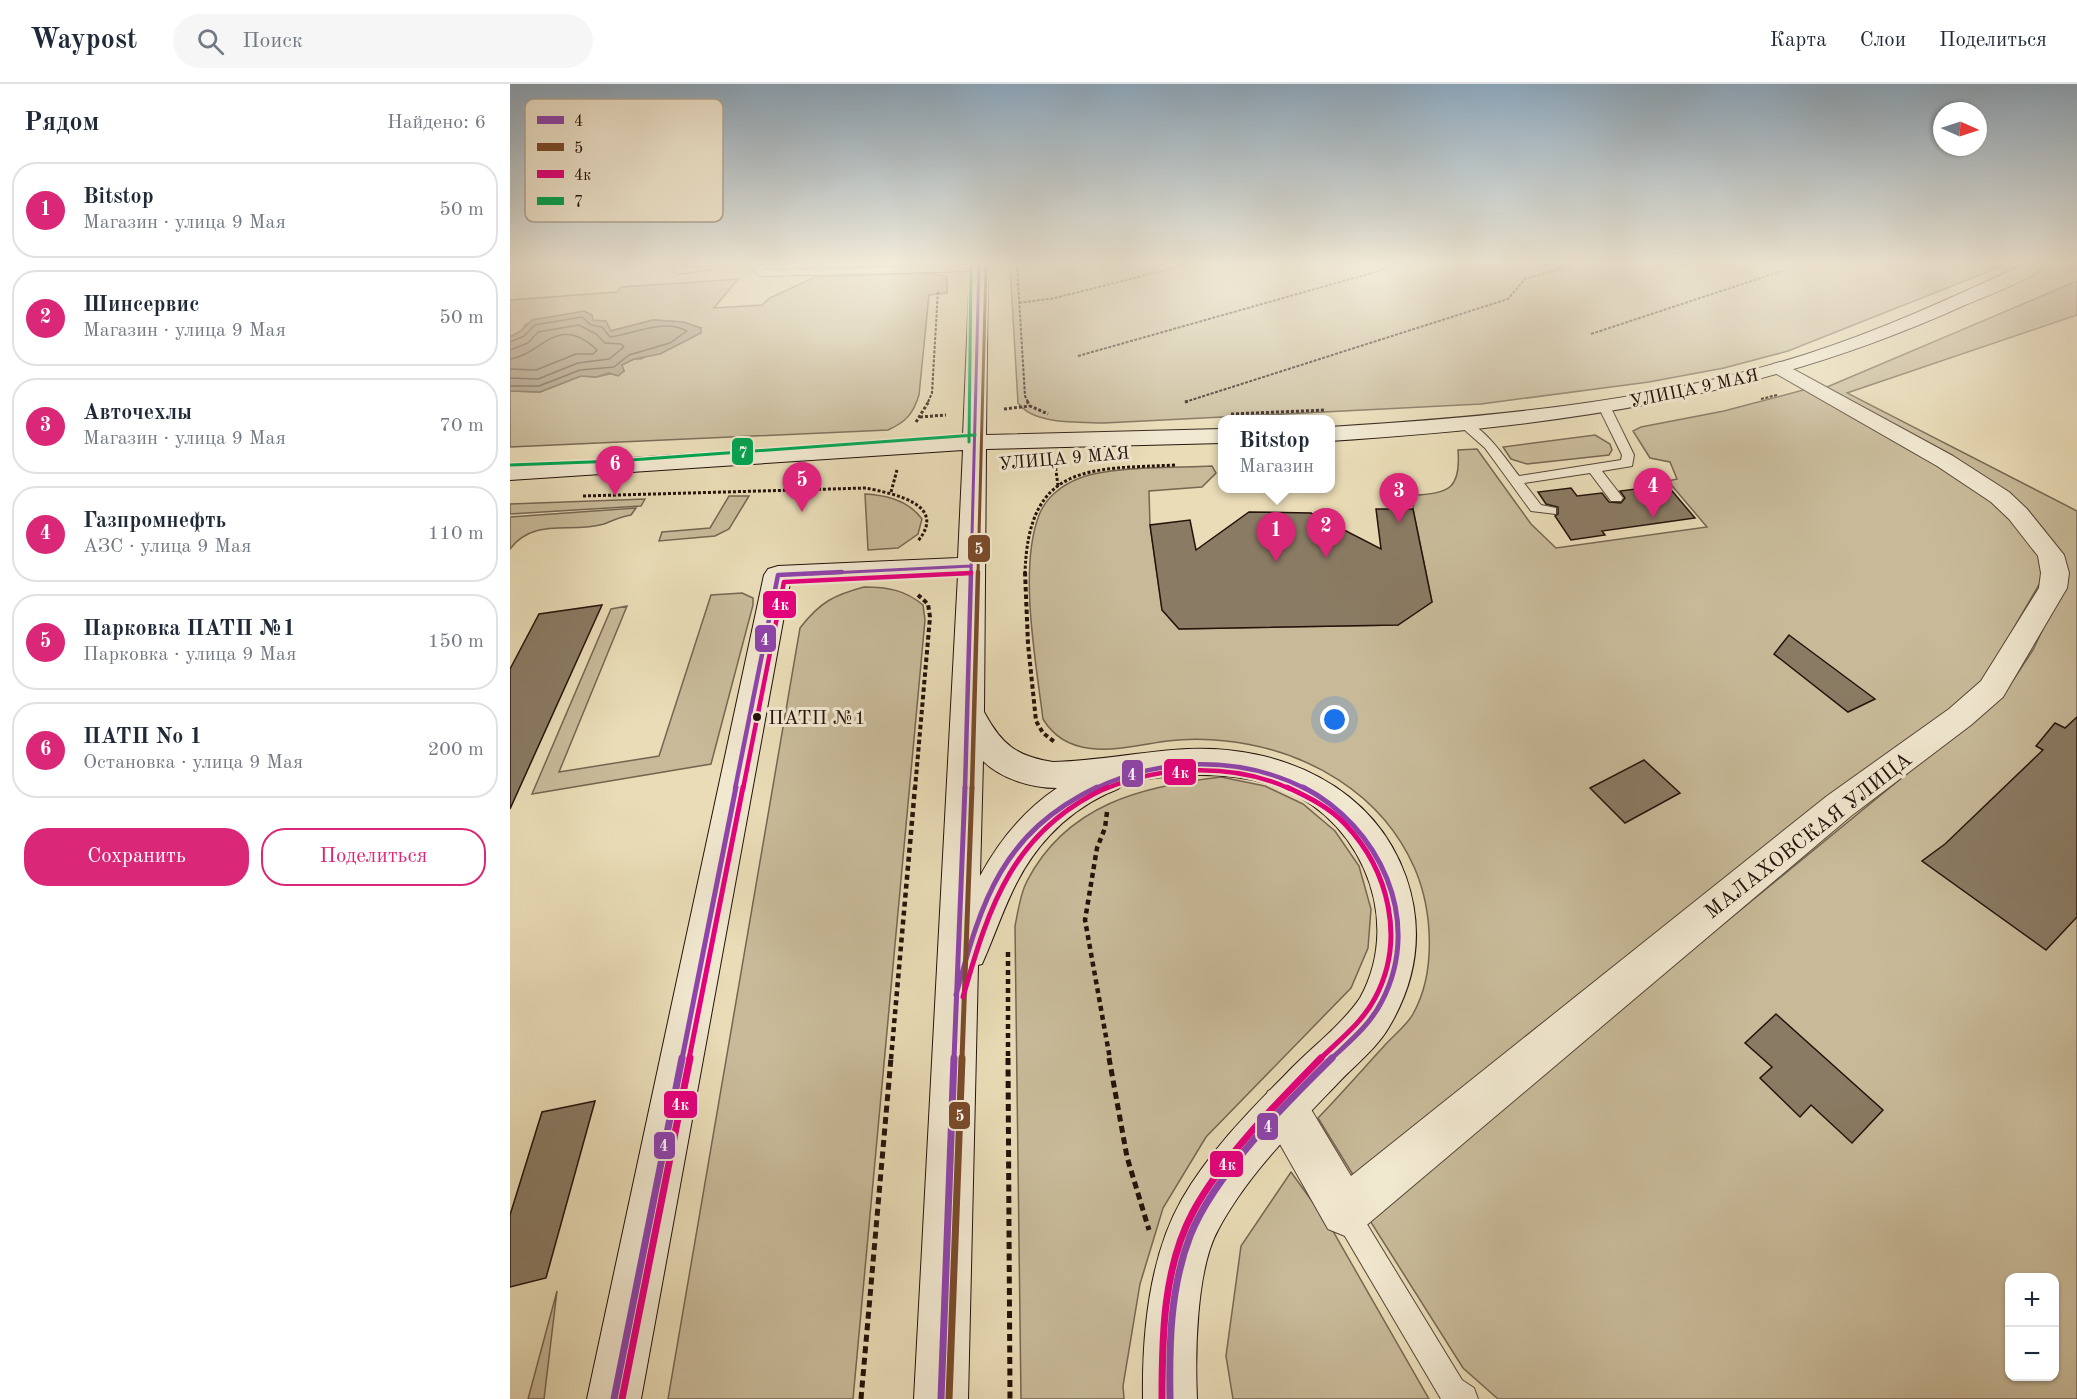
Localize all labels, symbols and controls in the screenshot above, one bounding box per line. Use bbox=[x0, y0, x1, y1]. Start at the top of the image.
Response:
search box bbox=[173, 14, 593, 68]
icon: search bbox=[194, 25, 227, 58]
text: Waypost bbox=[30, 27, 137, 55]
text: Поиск bbox=[242, 30, 303, 52]
text: Карта bbox=[1770, 30, 1827, 51]
text: Слои bbox=[1860, 30, 1906, 51]
text: Поделиться bbox=[1939, 30, 2047, 51]
legend bbox=[525, 99, 723, 222]
north arrow bbox=[1933, 102, 1987, 156]
text: Рядом bbox=[24, 110, 99, 136]
text: Найдено: 6 bbox=[387, 113, 486, 133]
text: 4 bbox=[574, 114, 583, 130]
text: 5 bbox=[574, 141, 583, 157]
text: 4к bbox=[574, 168, 591, 184]
text: Bitstop bbox=[83, 186, 154, 208]
text: 7 bbox=[574, 195, 583, 211]
text: 1 bbox=[40, 200, 51, 220]
text: 50 m bbox=[439, 200, 484, 220]
text: Магазин · улица 9 Мая bbox=[83, 213, 286, 233]
text: Шинсервис bbox=[83, 294, 199, 316]
text: 2 bbox=[40, 308, 51, 328]
text: 50 m bbox=[439, 308, 484, 328]
text: Магазин · улица 9 Мая bbox=[83, 321, 286, 341]
street label: УЛИЦА 9 МАЯ bbox=[1628, 367, 1760, 411]
text: Авточехлы bbox=[83, 402, 192, 424]
popup bbox=[1218, 415, 1335, 493]
text: 3 bbox=[40, 416, 51, 436]
text: 70 m bbox=[439, 416, 484, 436]
text: Магазин · улица 9 Мая bbox=[83, 429, 286, 449]
text: Bitstop bbox=[1239, 430, 1310, 452]
line badge: 7 bbox=[731, 437, 754, 466]
street label: УЛИЦА 9 МАЯ bbox=[998, 444, 1130, 474]
pin: 6 bbox=[596, 446, 634, 496]
text: 7 bbox=[738, 446, 748, 462]
text: Магазин bbox=[1239, 457, 1314, 477]
pin: 5 bbox=[782, 462, 822, 512]
pin: 4 bbox=[1634, 468, 1672, 518]
pin: 3 bbox=[1380, 474, 1418, 523]
pin: 2 bbox=[1306, 508, 1346, 558]
text: Газпромнефть bbox=[83, 510, 226, 532]
pin: 1 bbox=[1256, 512, 1296, 562]
text: 4 bbox=[40, 524, 51, 544]
text: 110 m bbox=[428, 524, 484, 544]
line badge: 5 bbox=[967, 534, 991, 563]
text: АЗС · улица 9 Мая bbox=[83, 537, 251, 557]
text: 5 bbox=[974, 542, 984, 558]
line badge: 4к bbox=[762, 590, 797, 619]
text: 4к bbox=[771, 598, 789, 614]
text: Парковка ПАТП №1 bbox=[83, 618, 295, 640]
line badge: 4 bbox=[754, 624, 777, 653]
text: 5 bbox=[40, 632, 51, 652]
text: 150 m bbox=[428, 632, 484, 652]
text: 4 bbox=[760, 633, 770, 649]
text: Парковка · улица 9 Мая bbox=[83, 645, 296, 665]
your location bbox=[1320, 705, 1349, 734]
place label: ПАТП №1 bbox=[768, 709, 866, 729]
marker: ПАТП №1 bbox=[751, 711, 763, 723]
text: ПАТП No 1 bbox=[83, 726, 202, 748]
text: 6 bbox=[40, 740, 51, 760]
text: 200 m bbox=[428, 740, 484, 760]
street label: МАЛАХОВСКАЯ УЛИЦА bbox=[1701, 749, 1916, 923]
text: Остановка · улица 9 Мая bbox=[83, 753, 303, 773]
line badge: 4к bbox=[1163, 758, 1197, 786]
line badge: 4 bbox=[1121, 759, 1144, 788]
text: 4к bbox=[1171, 766, 1189, 782]
text: 4 bbox=[1127, 768, 1137, 784]
button: Сохранить bbox=[24, 828, 249, 886]
button: Поделиться bbox=[261, 828, 486, 886]
line badge: 4к bbox=[663, 1090, 698, 1119]
text: 4к bbox=[671, 1098, 689, 1114]
line badge: 5 bbox=[948, 1101, 971, 1130]
text: 5 bbox=[955, 1109, 965, 1125]
line badge: 4 bbox=[1256, 1112, 1279, 1141]
text: 4 bbox=[1263, 1120, 1273, 1136]
line badge: 4 bbox=[653, 1131, 676, 1160]
text: 4 bbox=[659, 1139, 669, 1155]
line badge: 4к bbox=[1209, 1150, 1244, 1178]
text: 4к bbox=[1218, 1158, 1236, 1174]
map controls bbox=[2005, 1273, 2059, 1381]
button: + bbox=[2005, 1273, 2059, 1327]
button: − bbox=[2005, 1327, 2059, 1381]

